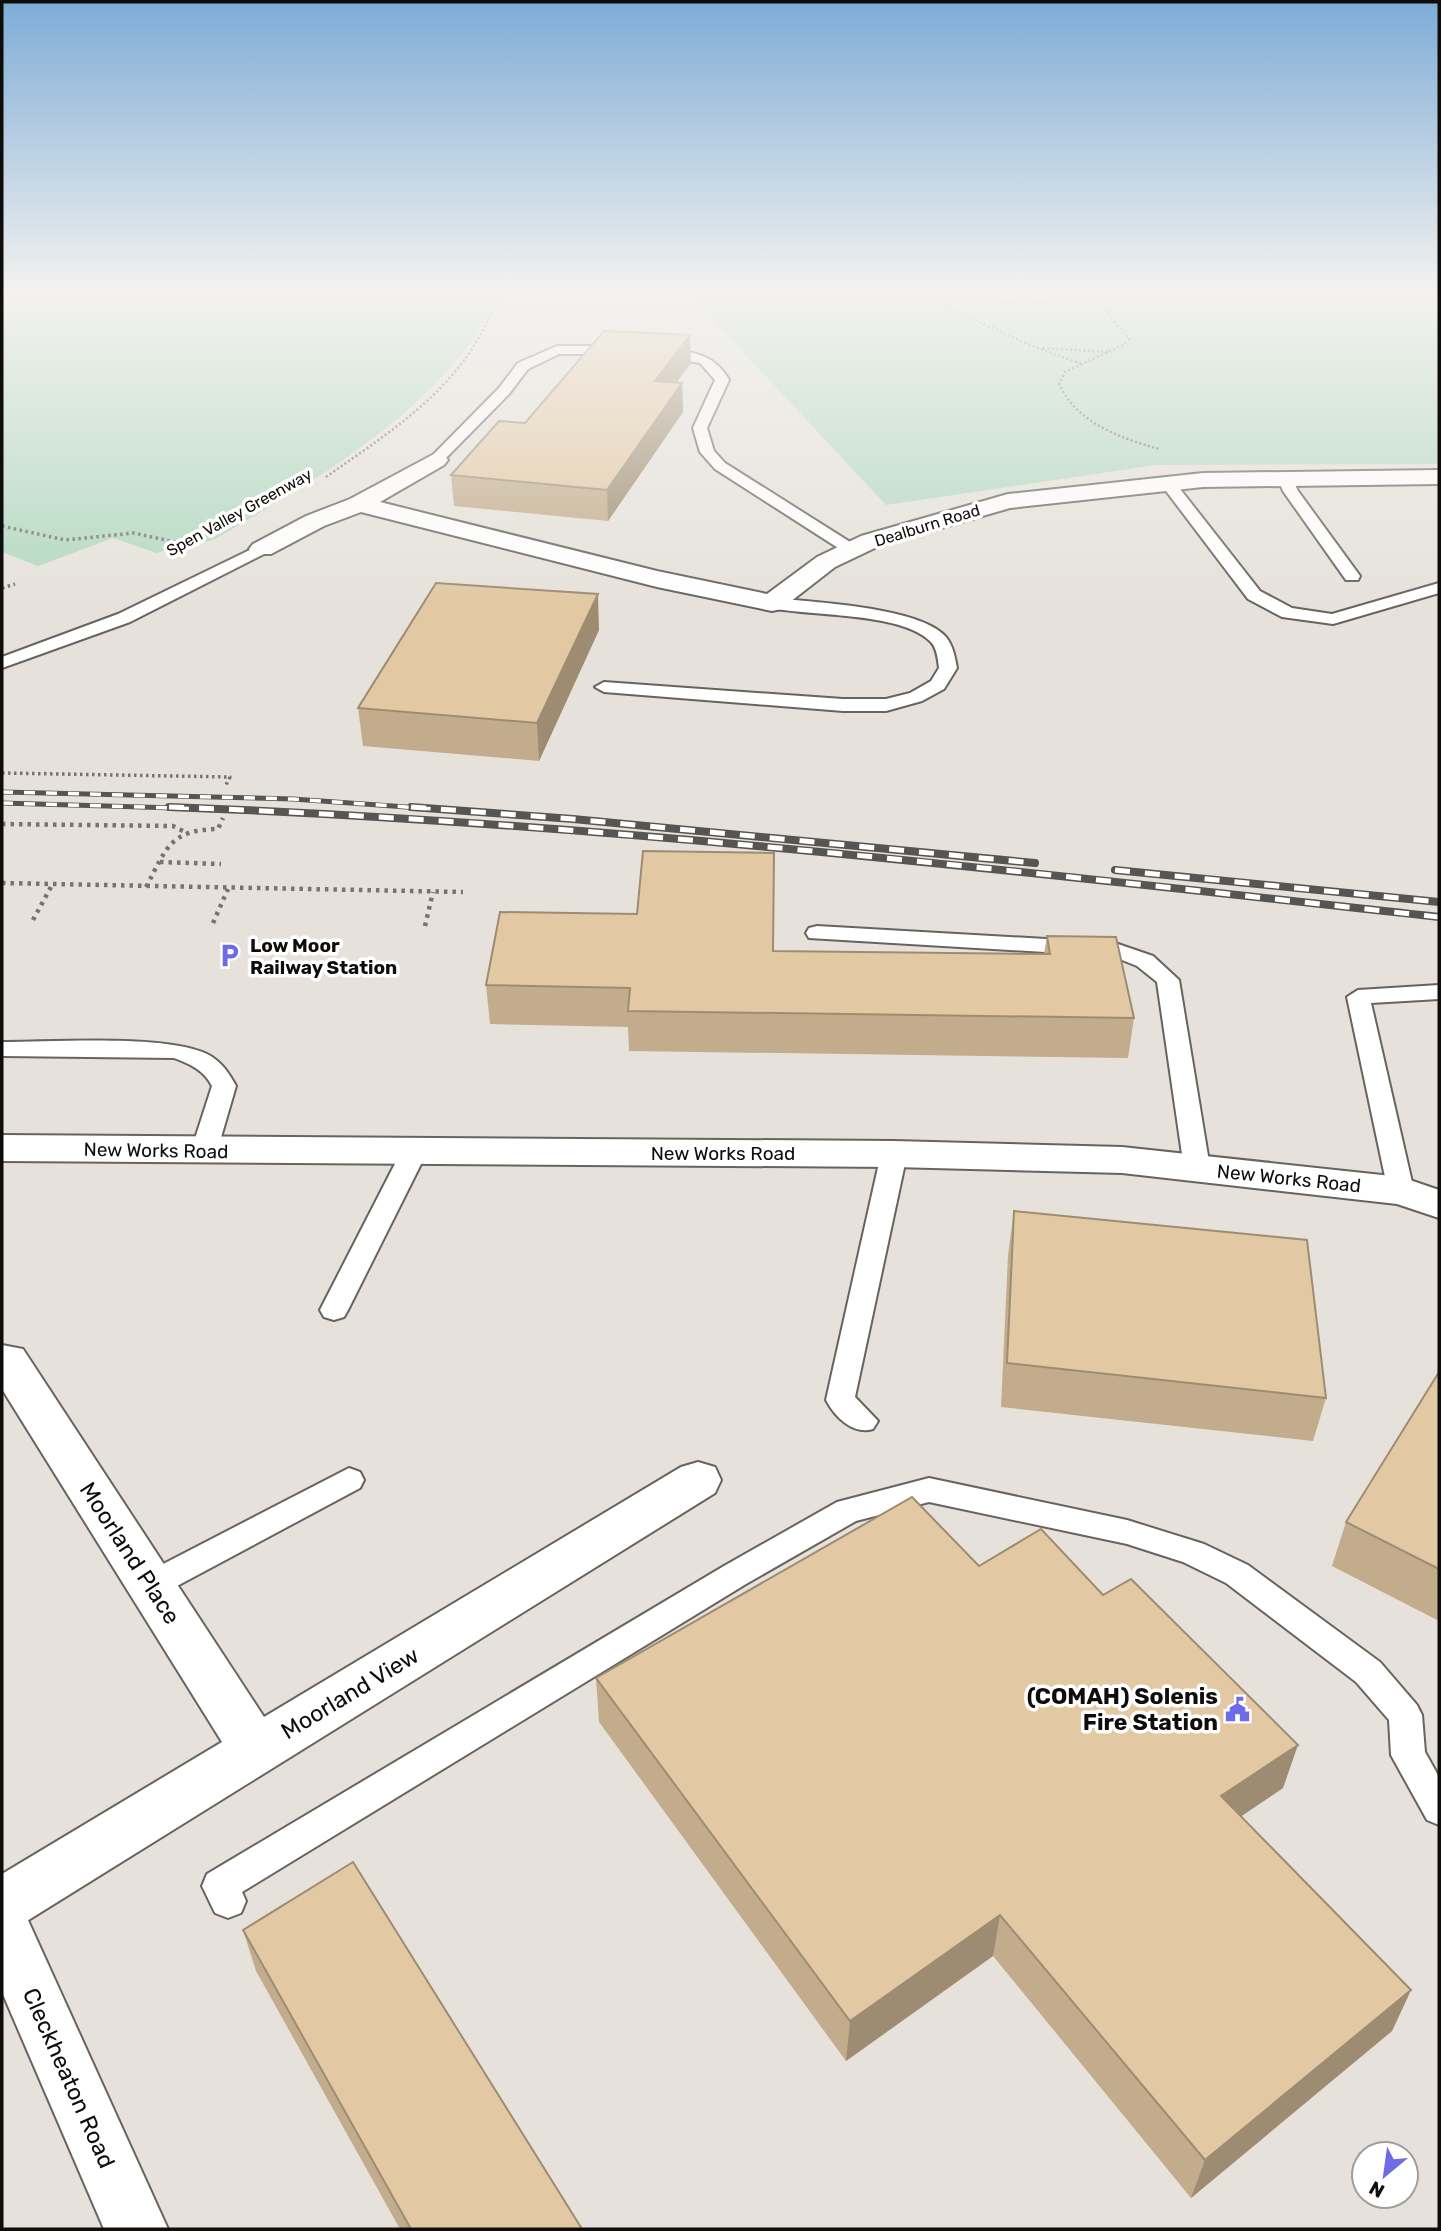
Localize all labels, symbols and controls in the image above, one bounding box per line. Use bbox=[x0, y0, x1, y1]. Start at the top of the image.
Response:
street label: Spen Valley Greenway bbox=[163, 464, 315, 560]
street label: Dealburn Road bbox=[872, 500, 982, 551]
place label: Low Moor Railway Station bbox=[250, 934, 397, 979]
parking icon: Low Moor Railway Station bbox=[216, 942, 244, 970]
street label: New Works Road bbox=[83, 1138, 229, 1163]
street label: New Works Road bbox=[651, 1142, 795, 1165]
street label: New Works Road bbox=[1216, 1159, 1362, 1197]
street label: Moorland Place bbox=[74, 1477, 186, 1629]
street label: Moorland View bbox=[276, 1641, 424, 1745]
place label: (COMAH) Solenis Fire Station bbox=[1027, 1682, 1218, 1736]
public building icon: (COMAH) Solenis Fire Station bbox=[1224, 1695, 1252, 1723]
street label: Cleckheaton Road bbox=[17, 1984, 121, 2172]
north arrow bbox=[1350, 2140, 1420, 2210]
text: N bbox=[1365, 2176, 1389, 2203]

